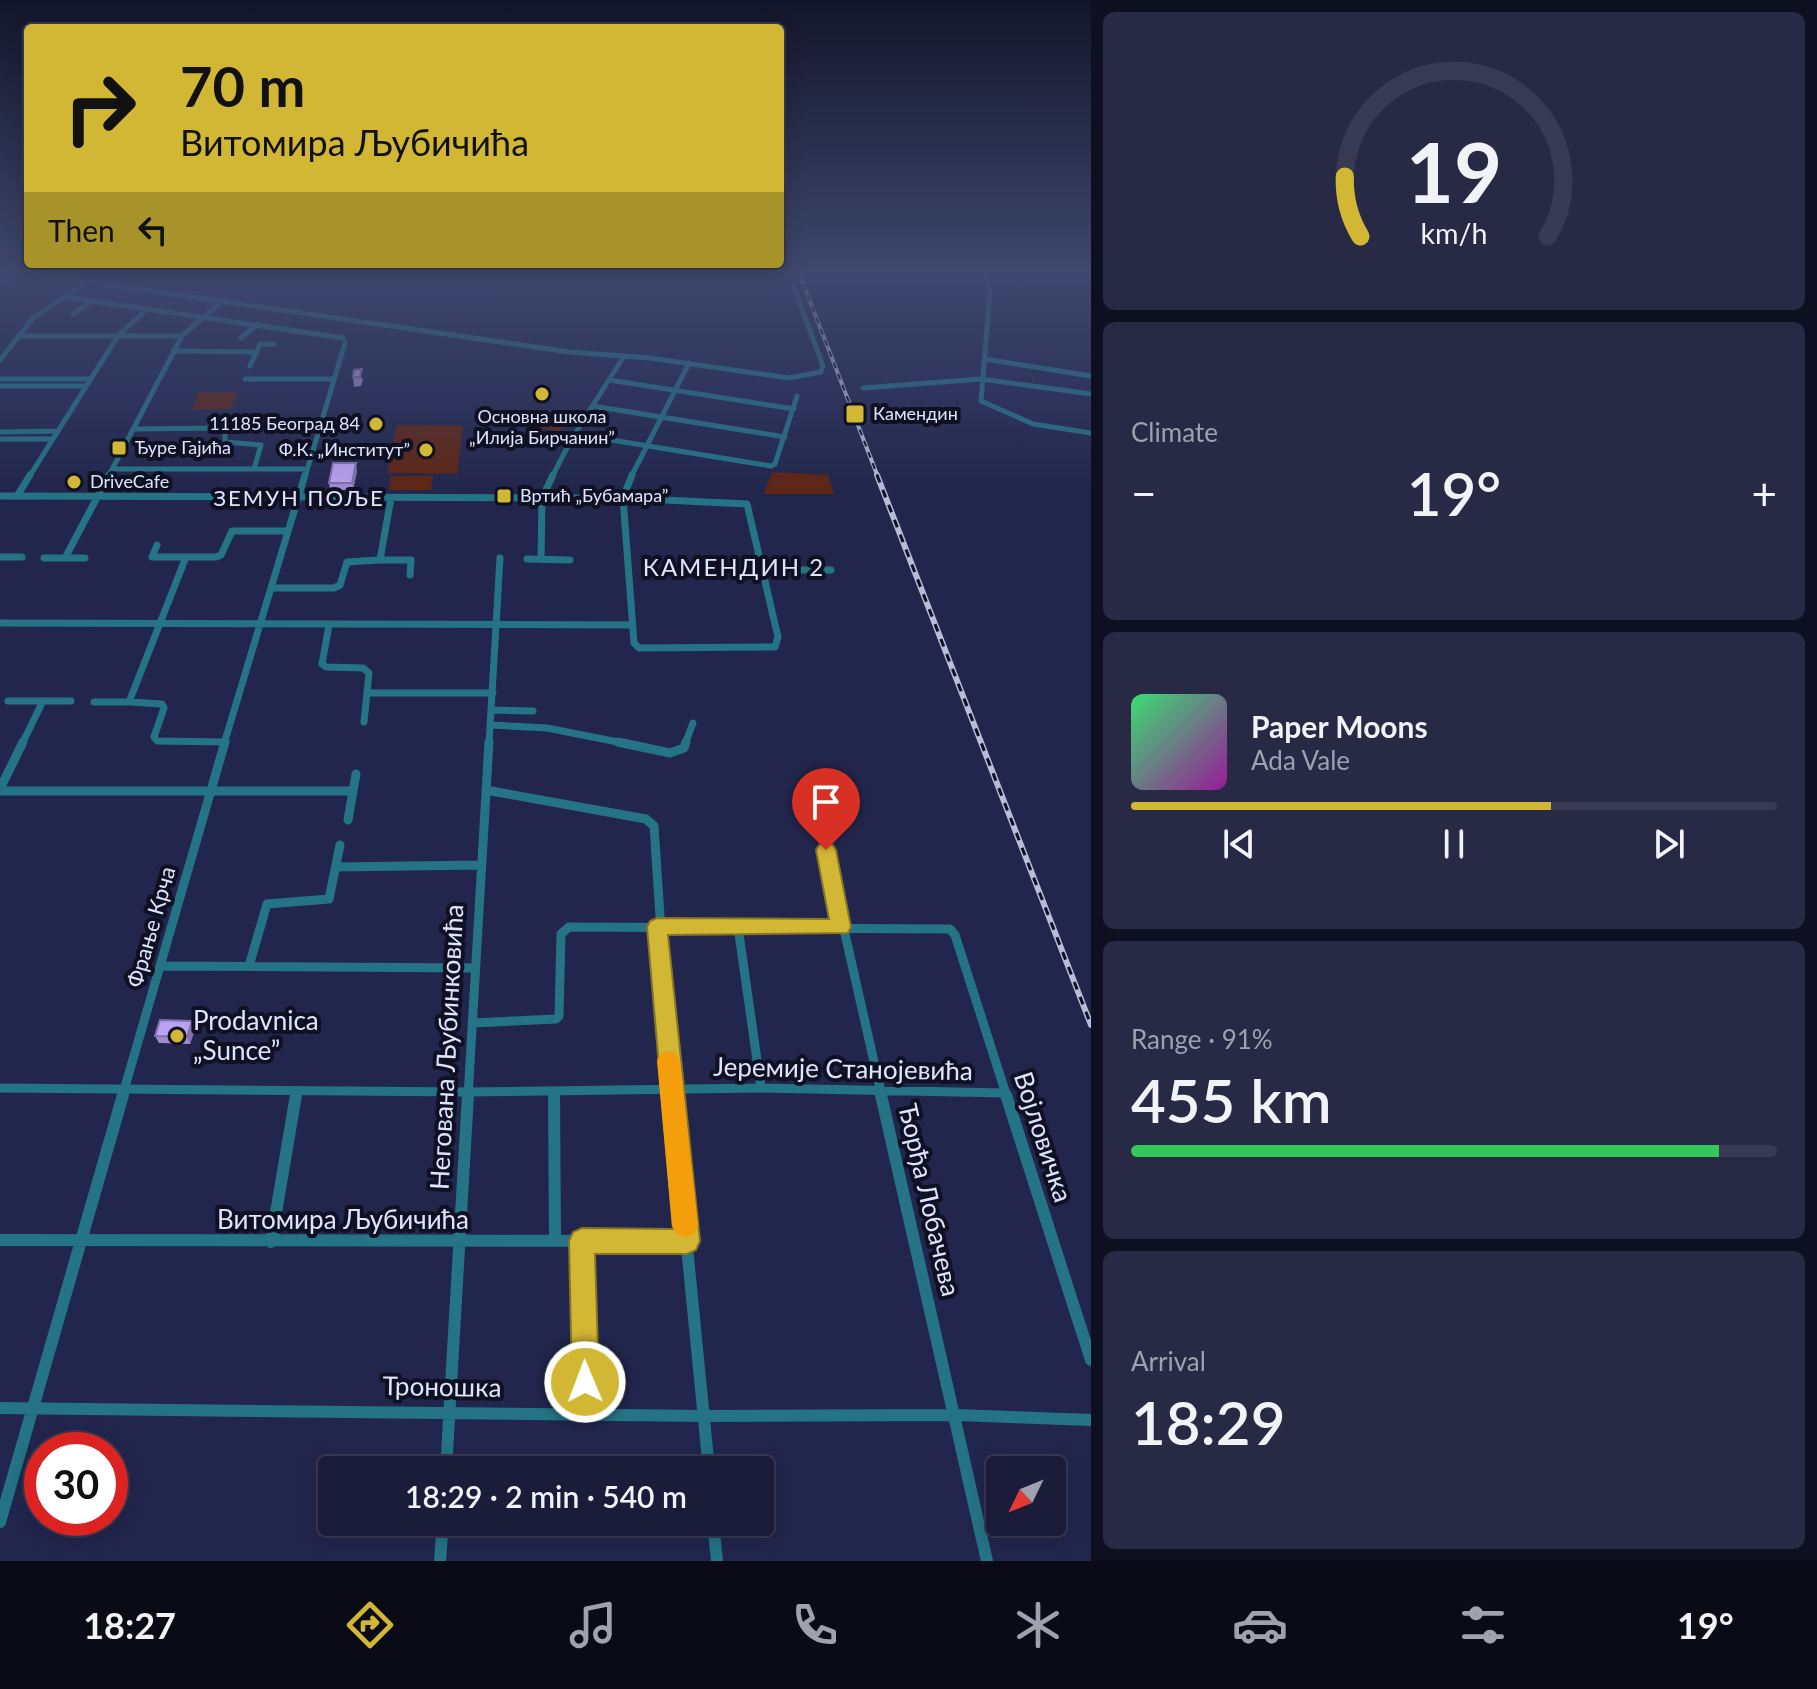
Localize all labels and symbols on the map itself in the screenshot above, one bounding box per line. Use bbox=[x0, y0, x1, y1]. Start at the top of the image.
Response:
marker: Основна школа „Илија Бирчанин” bbox=[533, 385, 551, 403]
place label: Камендин bbox=[873, 402, 958, 424]
marker: Камендин bbox=[844, 403, 866, 425]
place label: Основна школа „Илија Бирчанин” bbox=[469, 405, 615, 448]
place label: 11185 Београд 84 bbox=[209, 412, 360, 434]
marker: 11185 Београд 84 bbox=[367, 415, 385, 433]
place label: Ђуре Гајића bbox=[135, 436, 231, 458]
place label: Ф.К. „Институт” bbox=[279, 438, 410, 460]
marker: Ђуре Гајића bbox=[110, 439, 128, 457]
marker: Ф.К. „Институт” bbox=[417, 441, 435, 459]
place label: DriveCafe bbox=[90, 470, 169, 492]
marker: DriveCafe bbox=[65, 473, 83, 491]
district label: ЗЕМУН ПОЉЕ bbox=[213, 484, 385, 511]
place label: Вртић „Бубамара” bbox=[520, 484, 668, 506]
marker: Вртић „Бубамара” bbox=[495, 487, 513, 505]
district label: КАМЕНДИН 2 bbox=[643, 552, 825, 581]
pin bbox=[792, 768, 860, 850]
street label: Фрање Крча bbox=[120, 863, 181, 990]
street label: Негована Љубинковића bbox=[423, 903, 469, 1190]
place label: Prodavnica „Sunce” bbox=[193, 1004, 319, 1066]
marker: Prodavnica „Sunce” bbox=[168, 1027, 186, 1045]
street label: Јеремије Станојевића bbox=[713, 1050, 973, 1086]
street label: Војловичка bbox=[1008, 1067, 1080, 1206]
street label: Ђорђа Лобачева bbox=[892, 1100, 968, 1299]
street label: Витомира Љубичића bbox=[217, 1203, 469, 1235]
position arrow bbox=[543, 1340, 627, 1424]
street label: Троношка bbox=[382, 1369, 502, 1403]
speed limit sign: 30 bbox=[24, 1432, 128, 1536]
north arrow bbox=[986, 1456, 1066, 1536]

